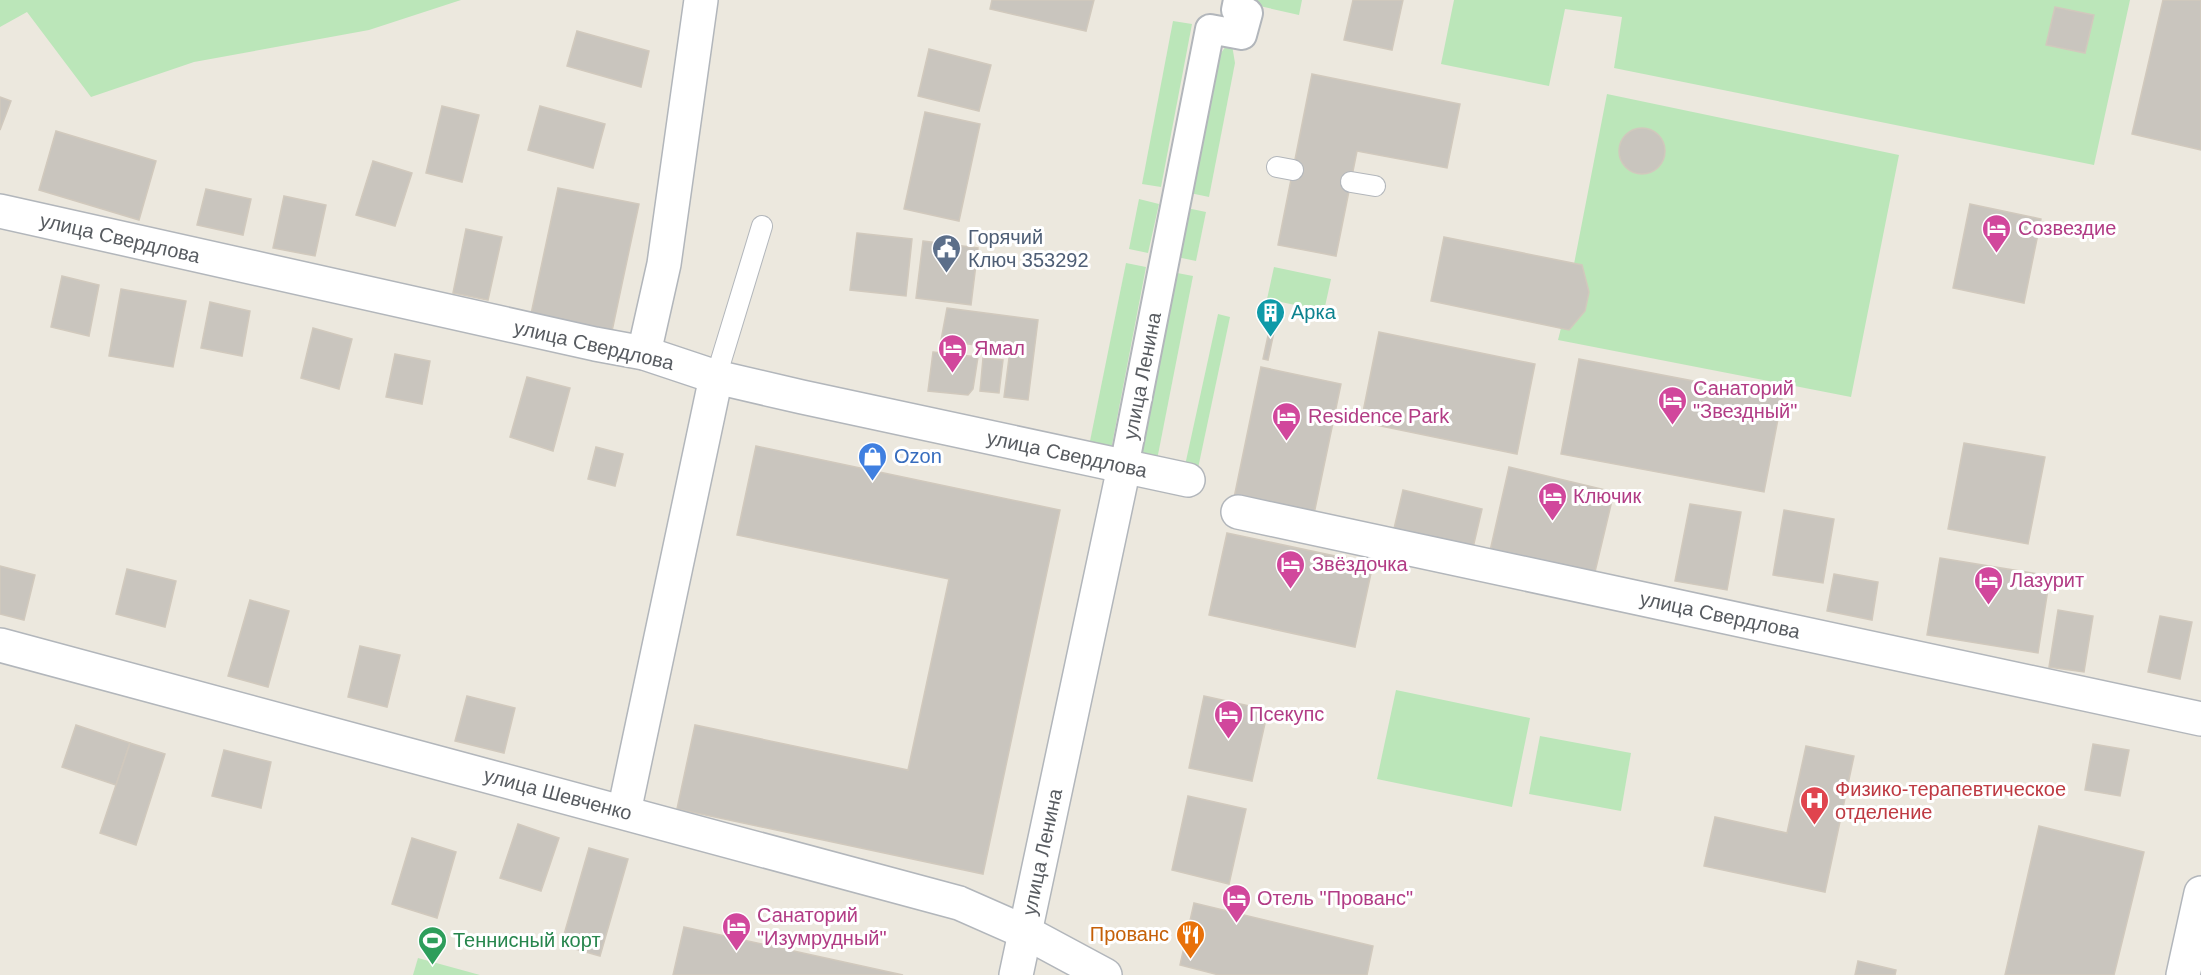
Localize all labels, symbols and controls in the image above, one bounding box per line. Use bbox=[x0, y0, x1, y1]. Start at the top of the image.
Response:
street label: улица Свердлова bbox=[38, 209, 203, 267]
hotel icon: Созвездие bbox=[1981, 212, 2013, 254]
place label: Созвездие bbox=[2018, 217, 2116, 239]
place label: Горячий Ключ 353292 bbox=[968, 226, 1089, 271]
public building icon: Горячий Ключ 353292 bbox=[931, 232, 963, 274]
building icon: Арка bbox=[1254, 296, 1286, 338]
place label: Арка bbox=[1291, 301, 1337, 323]
street label: улица Ленина bbox=[1119, 310, 1165, 441]
street label: улица Свердлова bbox=[512, 316, 677, 374]
hotel icon: Ямал bbox=[937, 332, 969, 374]
place label: Ямал bbox=[974, 337, 1025, 359]
place label: Санаторий "Звездный" bbox=[1693, 377, 1797, 422]
hotel icon: Санаторий "Звездный" bbox=[1656, 384, 1688, 426]
hotel icon: Residence Park bbox=[1271, 400, 1303, 442]
place label: Residence Park bbox=[1308, 405, 1450, 427]
street label: улица Свердлова bbox=[985, 426, 1150, 482]
shop icon: Ozon bbox=[857, 440, 889, 482]
place label: Ozon bbox=[894, 445, 942, 467]
hotel icon: Ключик bbox=[1536, 480, 1568, 522]
place label: Ключик bbox=[1573, 485, 1641, 507]
hotel icon: Звёздочка bbox=[1275, 548, 1307, 590]
place label: Звёздочка bbox=[1312, 553, 1409, 575]
hotel icon: Лазурит bbox=[1973, 564, 2005, 606]
place label: Лазурит bbox=[2010, 569, 2084, 591]
street label: улица Свердлова bbox=[1638, 587, 1803, 643]
hotel icon: Псекупс bbox=[1212, 698, 1244, 740]
place label: Псекупс bbox=[1249, 703, 1324, 725]
street label: улица Шевченко bbox=[482, 764, 634, 824]
place label: Физико-терапевтическое отделение bbox=[1835, 778, 2066, 823]
hospital icon: Физико-терапевтическое отделение bbox=[1798, 784, 1830, 826]
street label: улица Ленина bbox=[1018, 786, 1066, 917]
hotel icon: Отель "Прованс" bbox=[1220, 882, 1252, 924]
place label: Отель "Прованс" bbox=[1257, 887, 1413, 909]
place label: Санаторий "Изумрудный" bbox=[757, 904, 887, 949]
hotel icon: Санаторий "Изумрудный" bbox=[720, 910, 752, 952]
restaurant icon: Прованс bbox=[1174, 918, 1206, 960]
place label: Прованс bbox=[1090, 923, 1169, 945]
sports icon: Теннисный корт bbox=[416, 924, 448, 966]
place label: Теннисный корт bbox=[453, 929, 601, 951]

